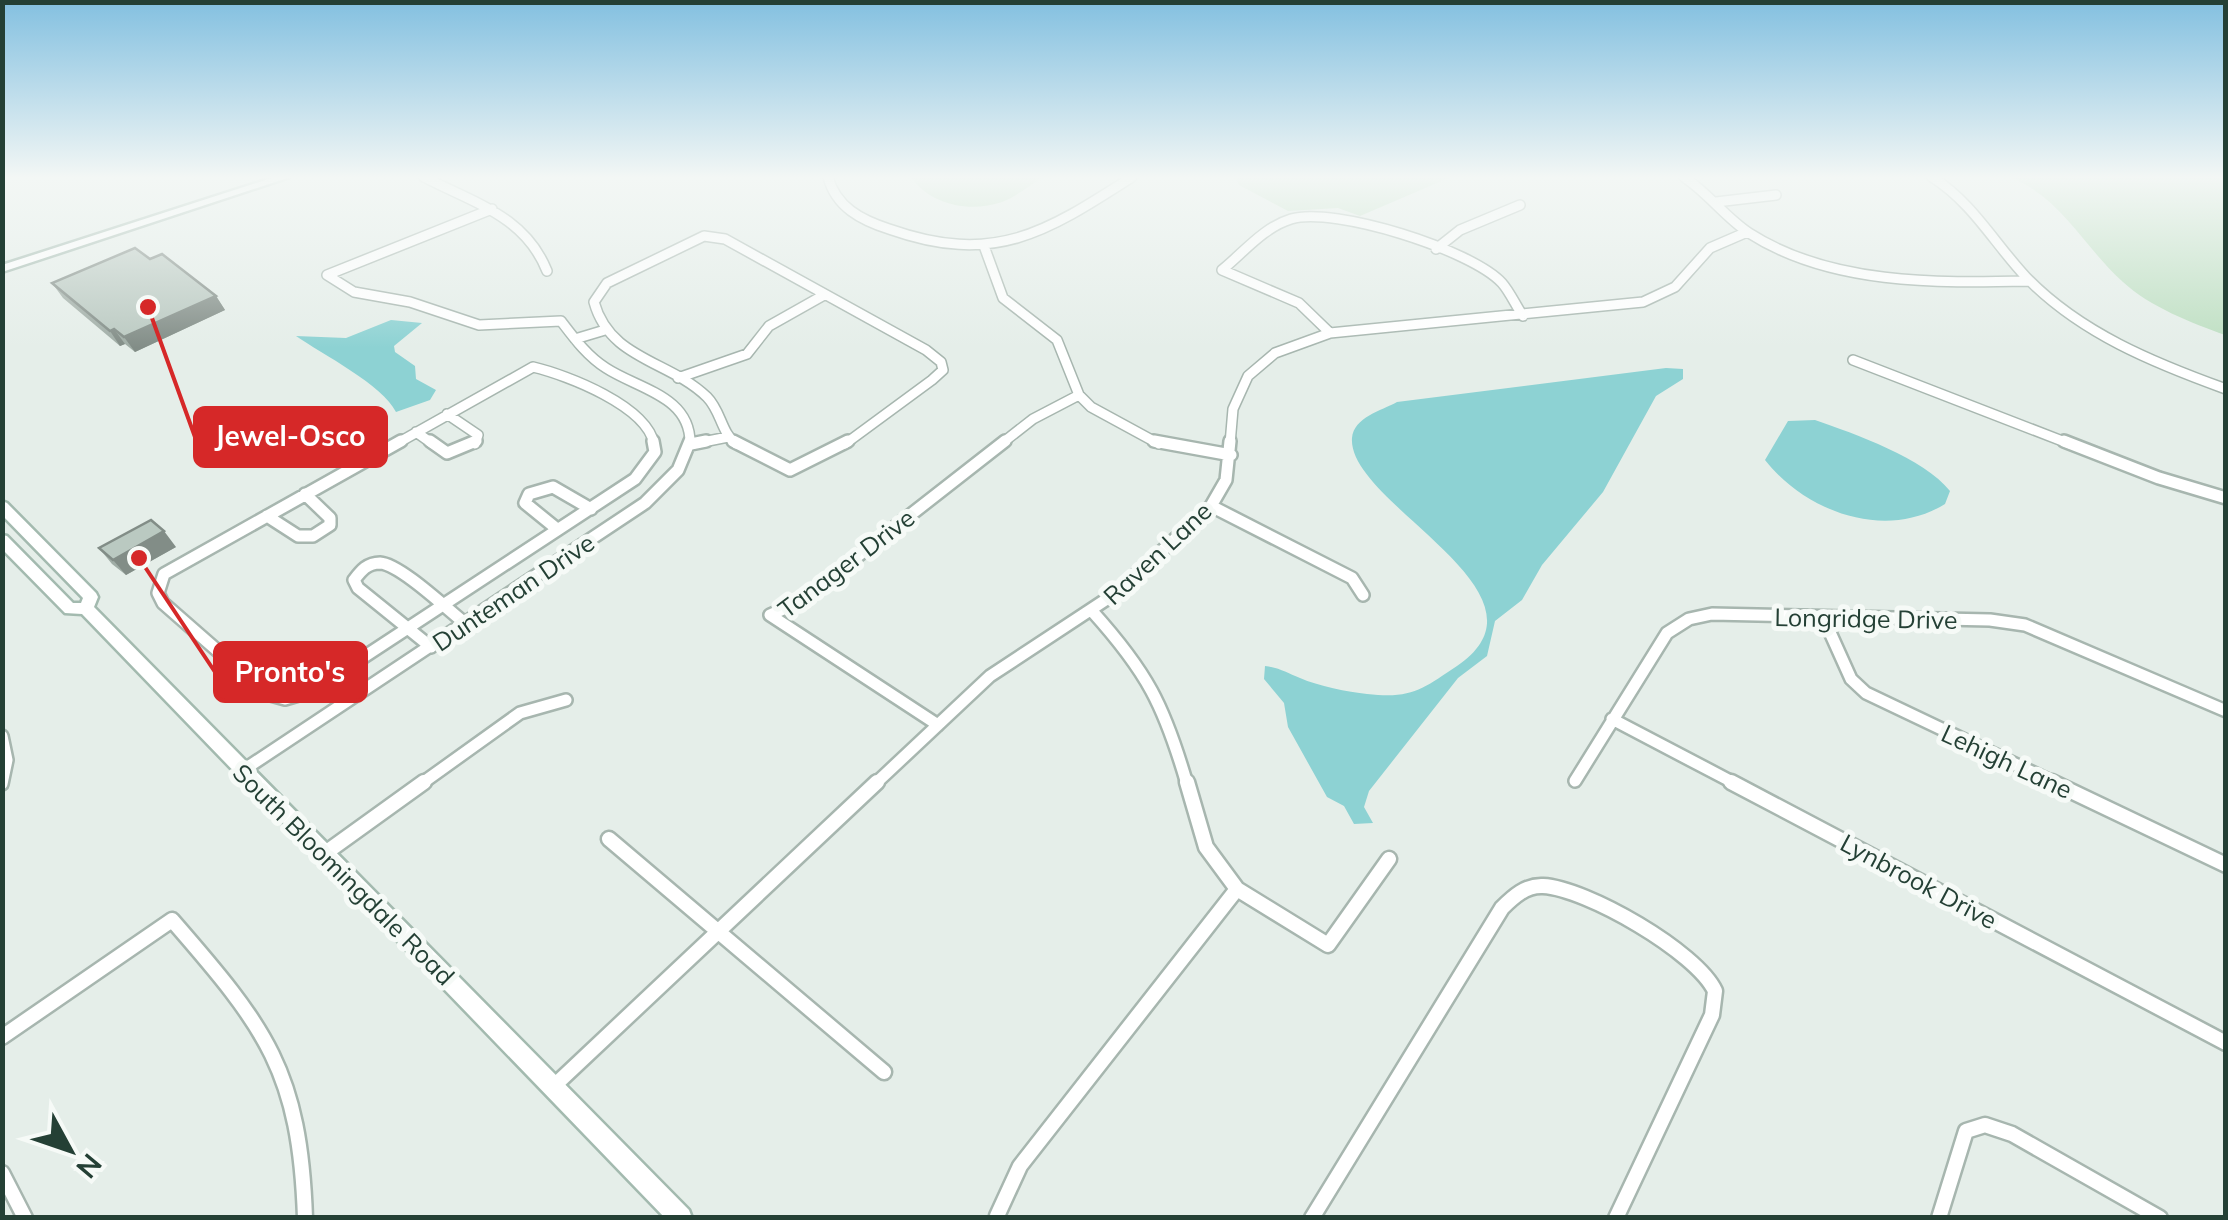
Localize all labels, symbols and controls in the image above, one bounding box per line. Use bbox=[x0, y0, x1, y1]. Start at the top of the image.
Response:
callout: Jewel-Osco bbox=[195, 408, 386, 466]
text: Jewel-Osco bbox=[214, 418, 366, 453]
street label: Raven Lane bbox=[1096, 495, 1218, 611]
street label: Tanager Drive bbox=[772, 502, 920, 624]
street label: Dunteman Drive bbox=[426, 526, 600, 658]
street label: Longridge Drive bbox=[1774, 601, 1958, 635]
callout: Pronto's bbox=[215, 643, 366, 701]
text: Pronto's bbox=[235, 654, 345, 689]
street label: Lehigh Lane bbox=[1937, 717, 2077, 805]
street label: South Bloomingdale Road bbox=[227, 757, 461, 991]
street label: Lynbrook Drive bbox=[1835, 827, 2003, 935]
north arrow bbox=[20, 1100, 120, 1200]
text: N bbox=[69, 1147, 110, 1186]

